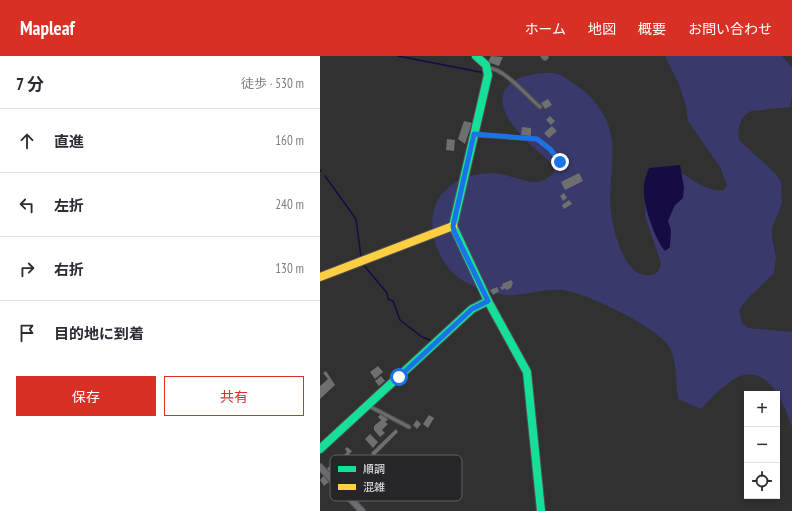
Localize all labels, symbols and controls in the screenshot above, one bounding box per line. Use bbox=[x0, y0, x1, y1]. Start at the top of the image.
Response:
text: Mapleaf bbox=[20, 16, 75, 40]
text: ホーム bbox=[524, 20, 566, 38]
text: 地図 bbox=[588, 20, 616, 38]
text: 概要 bbox=[638, 20, 666, 38]
text: お問い合わせ bbox=[688, 20, 772, 38]
text: 7 分 bbox=[16, 73, 44, 95]
text: 徒歩 · 530 m bbox=[241, 75, 304, 92]
icon: ahead bbox=[16, 130, 38, 152]
text: 直進 bbox=[54, 132, 84, 151]
text: 160 m bbox=[275, 132, 304, 149]
route end bbox=[551, 153, 569, 171]
icon: left bbox=[16, 194, 38, 216]
text: 左折 bbox=[54, 196, 84, 215]
text: 240 m bbox=[275, 196, 304, 213]
icon: right bbox=[16, 258, 38, 280]
text: 右折 bbox=[54, 260, 84, 279]
text: 130 m bbox=[275, 260, 304, 277]
icon: arrive bbox=[16, 322, 38, 344]
text: 目的地に到着 bbox=[54, 324, 144, 343]
route start bbox=[390, 368, 408, 386]
button: 保存 bbox=[16, 376, 156, 416]
button: 共有 bbox=[164, 376, 304, 416]
map controls bbox=[744, 391, 780, 499]
button: + bbox=[744, 391, 780, 427]
button: − bbox=[744, 427, 780, 463]
legend bbox=[330, 455, 462, 501]
text: 順調 bbox=[363, 462, 385, 476]
button: locate bbox=[744, 463, 780, 499]
text: 混雑 bbox=[363, 480, 385, 494]

